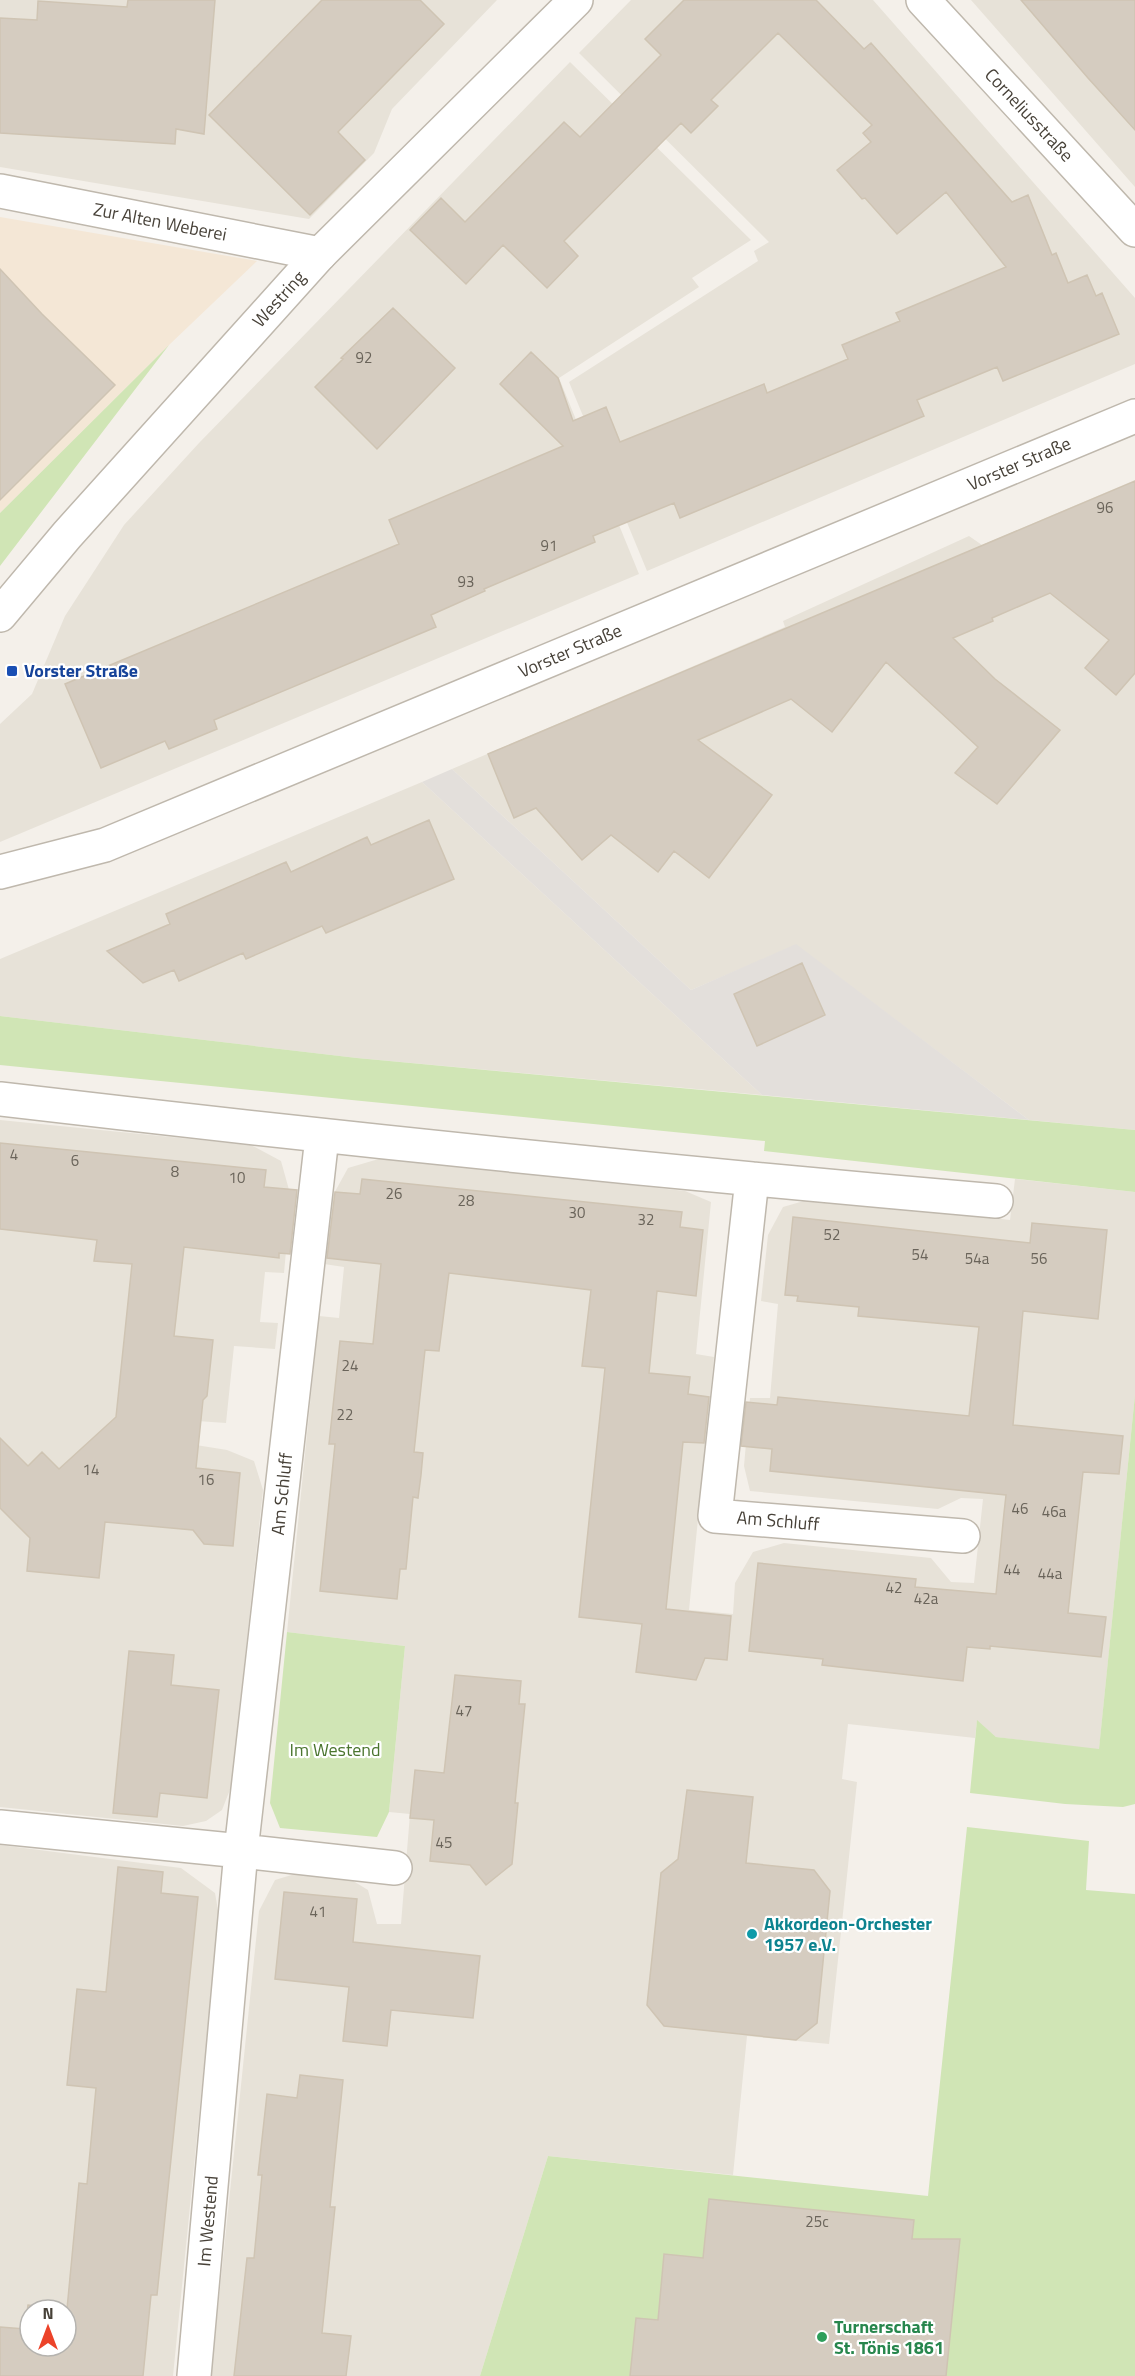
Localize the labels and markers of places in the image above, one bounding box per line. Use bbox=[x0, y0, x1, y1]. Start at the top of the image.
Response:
place label: Vorster Straße bbox=[24, 657, 138, 684]
marker: Vorster Straße bbox=[5, 664, 19, 678]
place label: Akkordeon-Orchester 1957 e.V. bbox=[764, 1910, 932, 1958]
marker: Akkordeon-Orchester 1957 e.V. bbox=[745, 1927, 759, 1941]
place label: Turnerschaft St. Tönis 1861 bbox=[834, 2313, 944, 2361]
marker: Turnerschaft St. Tönis 1861 bbox=[815, 2330, 829, 2344]

